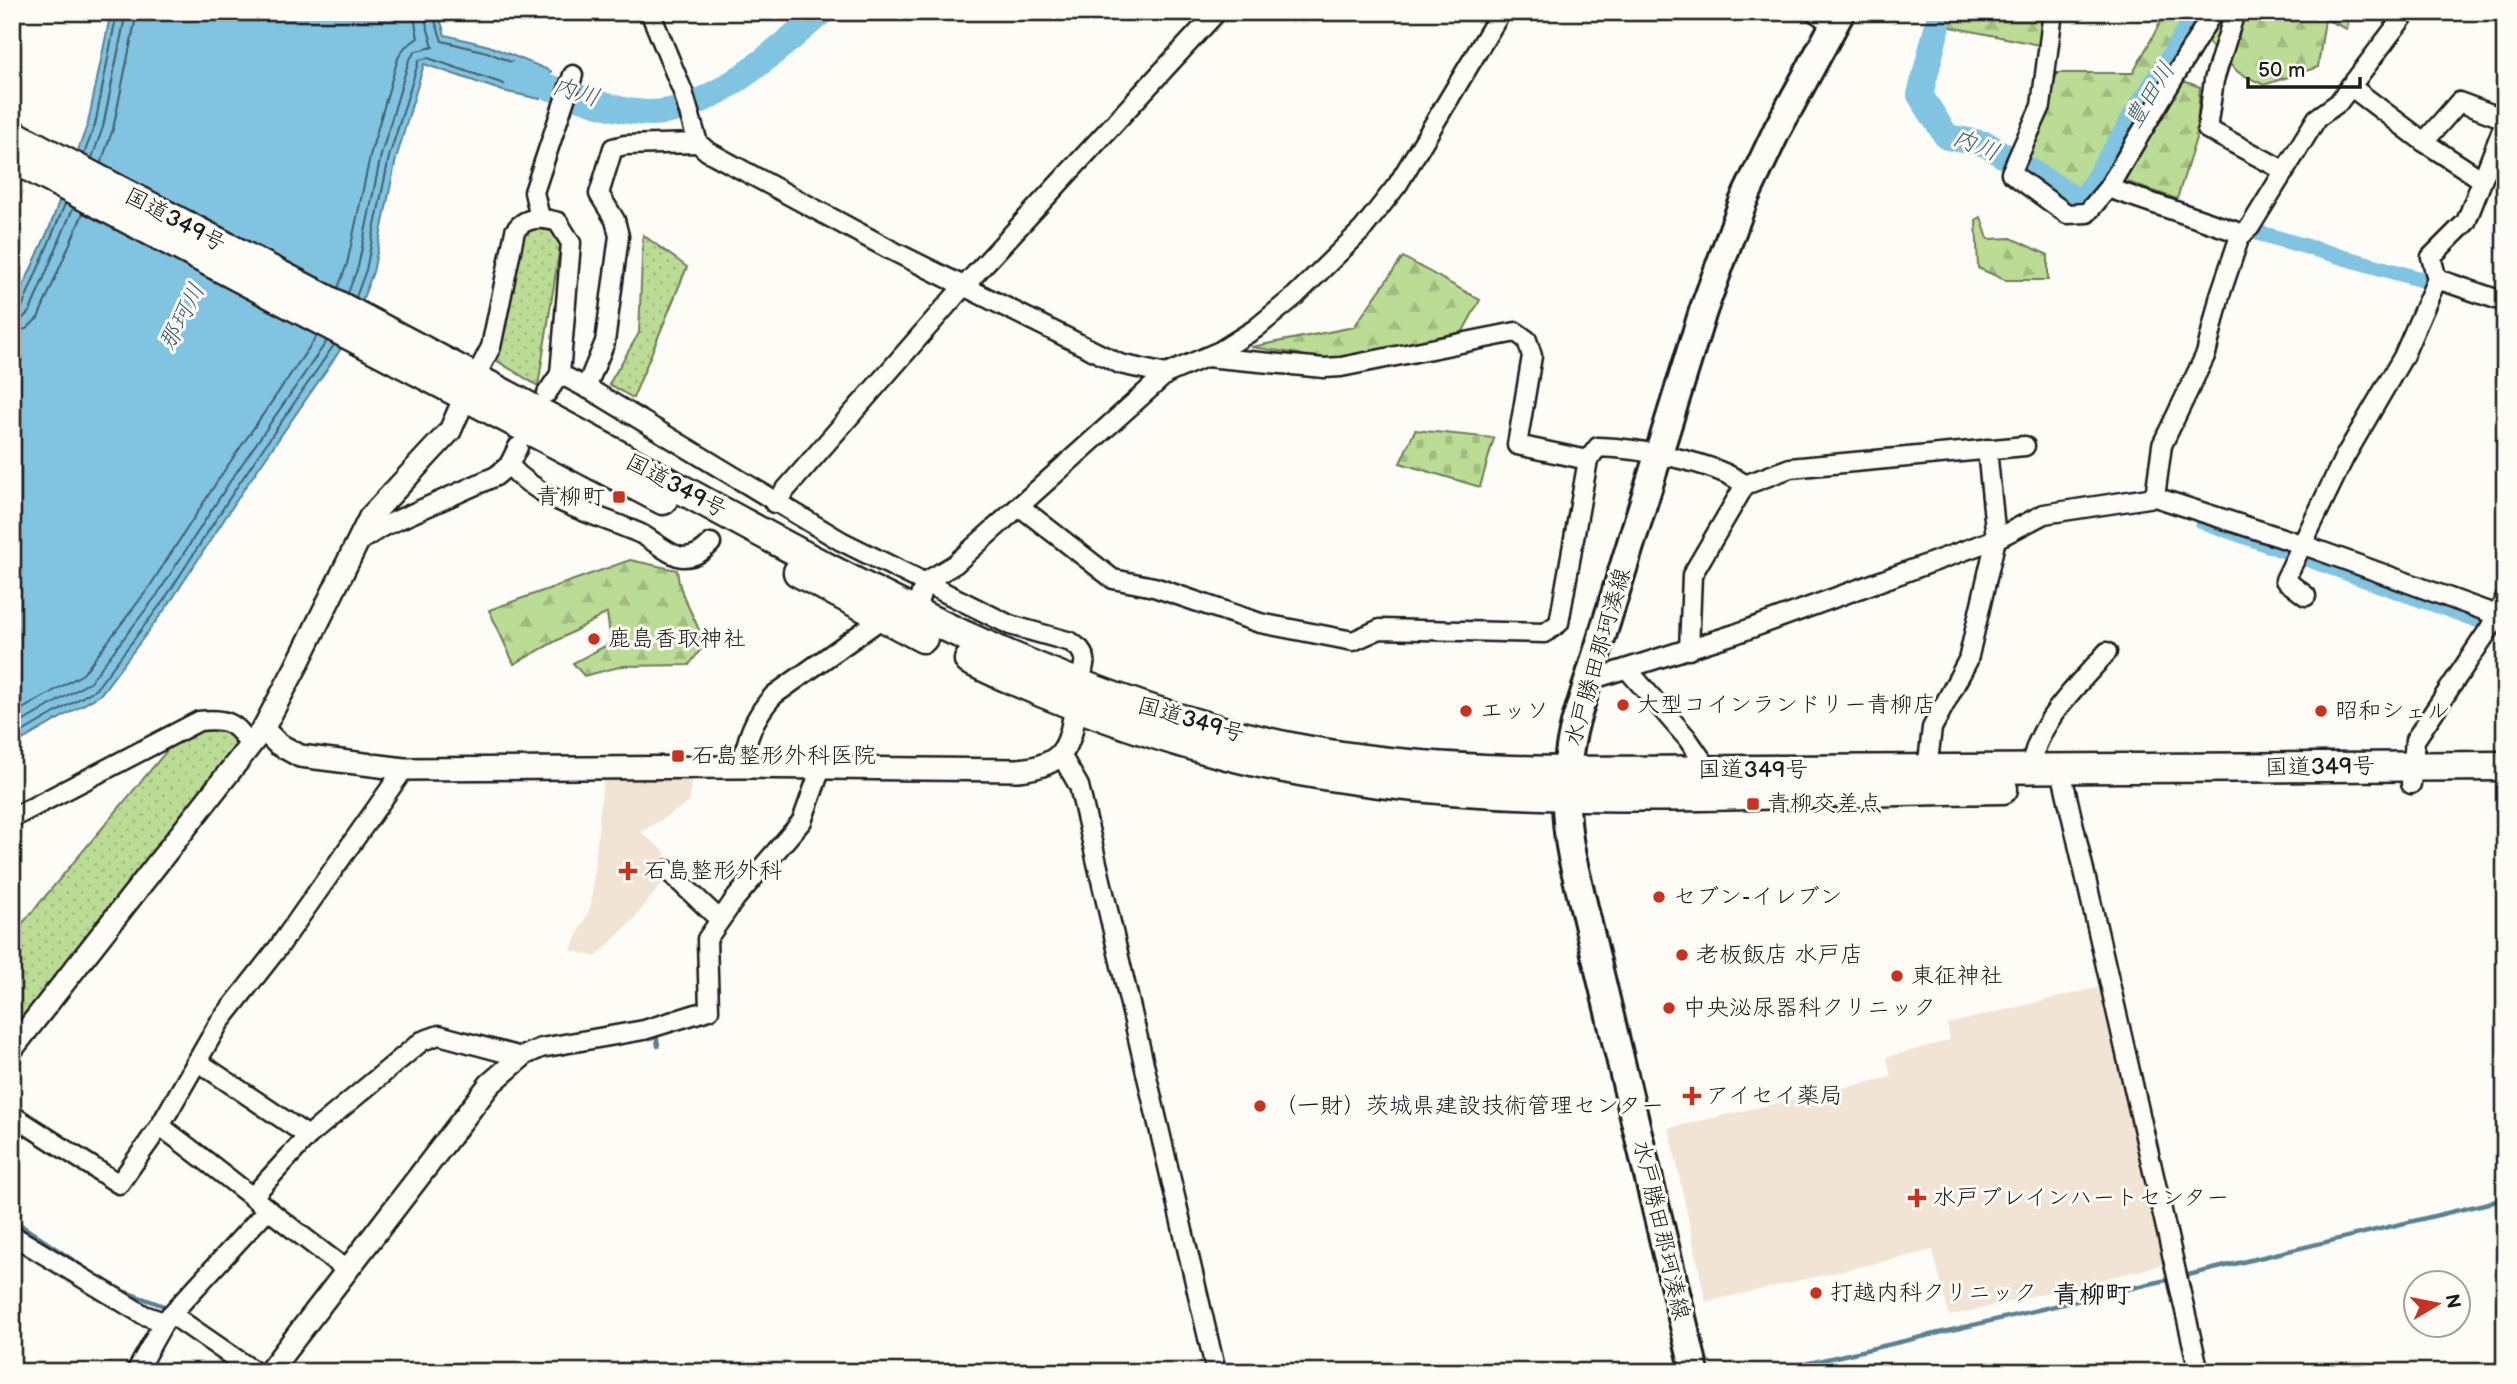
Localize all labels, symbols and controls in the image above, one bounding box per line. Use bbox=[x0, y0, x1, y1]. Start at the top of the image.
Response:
scale bar bbox=[2248, 46, 2360, 90]
water label: 豊田川 bbox=[2119, 57, 2181, 133]
text: 50 m bbox=[2258, 58, 2305, 83]
water label: 内川 bbox=[549, 71, 603, 113]
water label: 内川 bbox=[1948, 123, 2004, 167]
street label: 国道349号 bbox=[120, 182, 230, 258]
water label: 那珂川 bbox=[153, 278, 211, 356]
street label: 国道349号 bbox=[621, 448, 731, 524]
place label: 青柳町 bbox=[536, 483, 605, 511]
marker: 青柳町 bbox=[611, 489, 627, 505]
street label: 水戸勝田那珂湊線 bbox=[1559, 565, 1637, 749]
place label: 鹿島香取神社 bbox=[608, 625, 746, 653]
marker: 鹿島香取神社 bbox=[586, 631, 602, 647]
street label: 国道349号 bbox=[1134, 691, 1248, 749]
place label: 大型コインランドリー青柳店 bbox=[1637, 691, 1936, 719]
place label: エッソ bbox=[1480, 697, 1549, 725]
marker: 大型コインランドリー青柳店 bbox=[1615, 697, 1631, 713]
place label: 昭和シェル bbox=[2335, 697, 2450, 725]
marker: エッソ bbox=[1458, 703, 1474, 719]
marker: 昭和シェル bbox=[2313, 703, 2329, 719]
place label: 石島整形外科医院 bbox=[692, 742, 876, 770]
marker: 石島整形外科医院 bbox=[670, 748, 686, 764]
street label: 国道349号 bbox=[2265, 752, 2375, 782]
street label: 国道349号 bbox=[1698, 756, 1808, 784]
place label: 青柳交差点 bbox=[1767, 790, 1882, 818]
marker: 青柳交差点 bbox=[1745, 796, 1761, 812]
place label: 石島整形外科 bbox=[644, 857, 782, 885]
marker: 石島整形外科 bbox=[618, 861, 638, 881]
place label: セブン-イレブン bbox=[1673, 883, 1842, 911]
marker: セブン-イレブン bbox=[1651, 889, 1667, 905]
place label: 老板飯店 水戸店 bbox=[1696, 941, 1863, 969]
marker: 老板飯店 水戸店 bbox=[1674, 947, 1690, 963]
place label: 東征神社 bbox=[1911, 962, 2003, 990]
marker: 東征神社 bbox=[1889, 968, 1905, 984]
place label: 中央泌尿器科クリニック bbox=[1683, 994, 1936, 1022]
marker: 中央泌尿器科クリニック bbox=[1661, 1000, 1677, 1016]
place label: アイセイ薬局 bbox=[1706, 1082, 1843, 1110]
marker: アイセイ薬局 bbox=[1684, 1088, 1700, 1104]
place label: （一財）茨城県建設技術管理センター bbox=[1274, 1092, 1664, 1120]
marker: （一財）茨城県建設技術管理センター bbox=[1252, 1098, 1268, 1114]
street label: 水戸勝田那珂湊線 bbox=[1627, 1137, 1695, 1323]
place label: 水戸ブレインハートセンター bbox=[1933, 1184, 2229, 1212]
marker: 水戸ブレインハートセンター bbox=[1907, 1188, 1927, 1208]
north arrow bbox=[2402, 1268, 2472, 1338]
place label: 打越内科クリニック bbox=[1830, 1279, 2037, 1307]
district label: 青柳町 bbox=[2053, 1280, 2131, 1311]
marker: 打越内科クリニック bbox=[1808, 1285, 1824, 1301]
text: N bbox=[2440, 1292, 2465, 1310]

